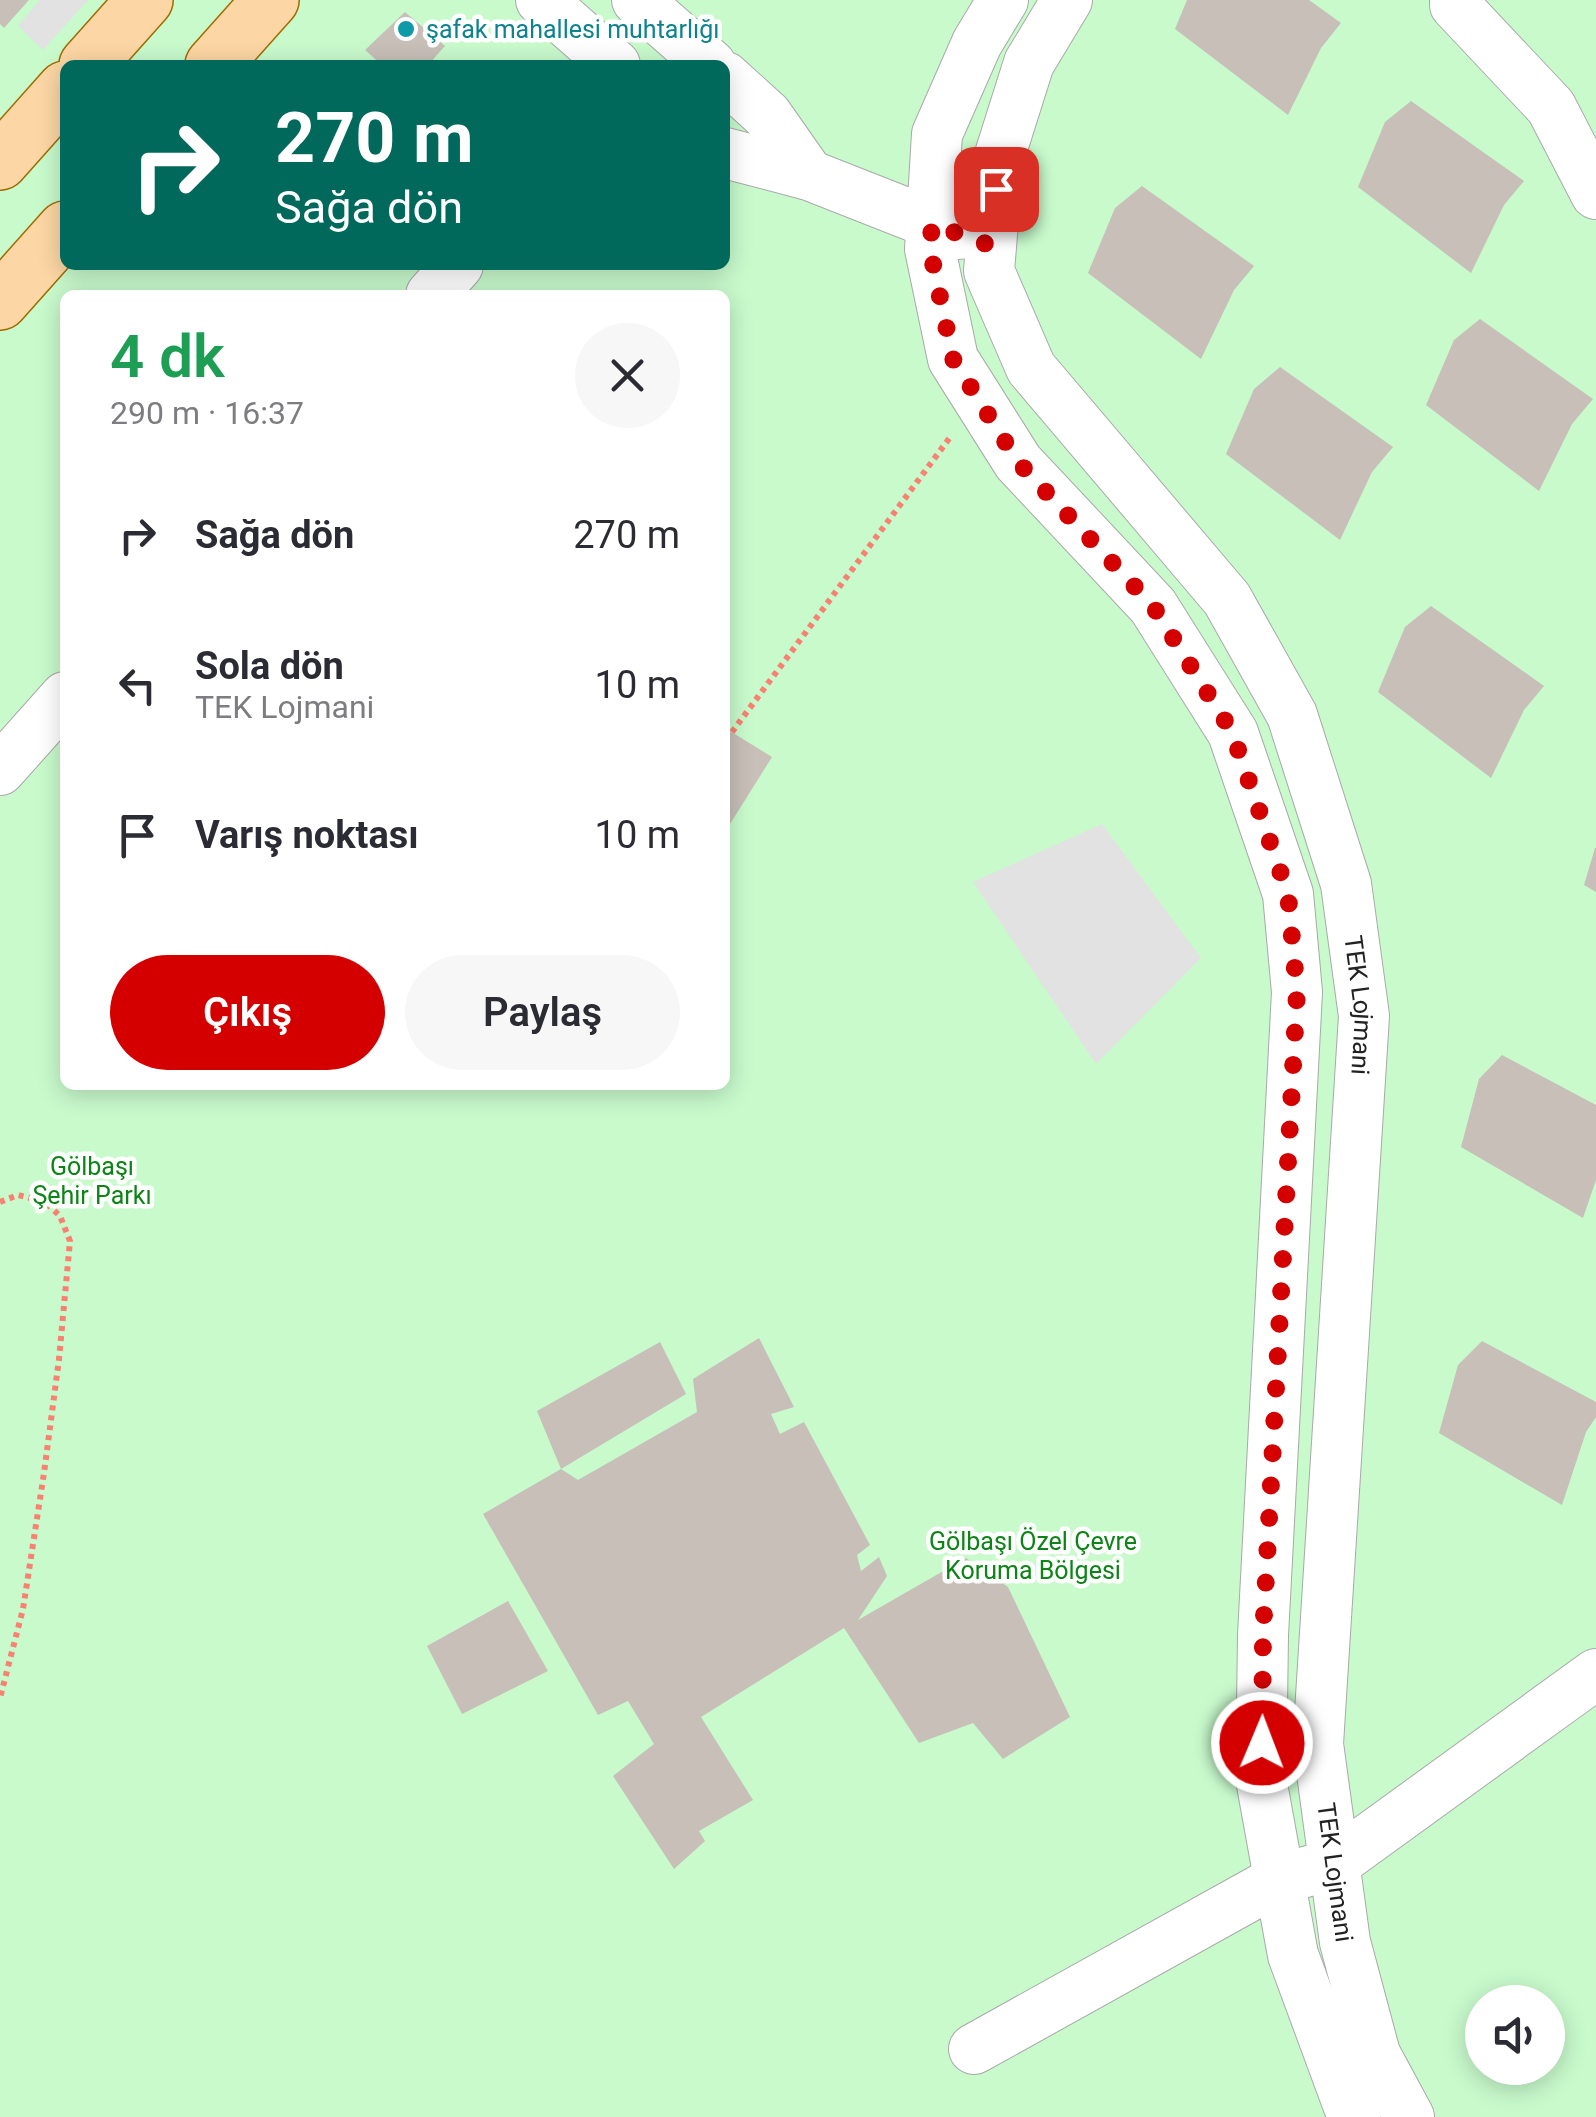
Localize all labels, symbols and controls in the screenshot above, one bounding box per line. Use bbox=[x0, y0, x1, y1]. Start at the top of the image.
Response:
place label: şafak mahallesi muhtarlığı bbox=[426, 15, 719, 44]
marker: şafak mahallesi muhtarlığı bbox=[395, 18, 417, 40]
text: 270 m bbox=[275, 97, 474, 179]
icon: right bbox=[110, 100, 240, 230]
pin bbox=[954, 147, 1039, 232]
icon: arrive bbox=[969, 162, 1024, 217]
text: Sağa dön bbox=[275, 181, 463, 234]
text: 4 dk bbox=[110, 321, 225, 392]
button: close bbox=[575, 323, 680, 428]
text: 290 m · 16:37 bbox=[110, 394, 304, 432]
icon: right bbox=[110, 508, 165, 563]
text: Sağa dön bbox=[195, 513, 354, 557]
text: 270 m bbox=[573, 513, 680, 557]
text: Sola dön bbox=[195, 644, 344, 688]
icon: left bbox=[110, 658, 165, 713]
text: 10 m bbox=[595, 663, 680, 707]
text: TEK Lojmani bbox=[195, 688, 374, 726]
icon: arrive bbox=[110, 808, 165, 863]
text: Varış noktası bbox=[195, 813, 419, 857]
text: 10 m bbox=[595, 813, 680, 857]
street label: TEK Lojmani bbox=[1339, 934, 1379, 1076]
button: Çıkış bbox=[110, 955, 385, 1070]
button: Paylaş bbox=[405, 955, 680, 1070]
park label: Gölbaşı Şehir Parkı bbox=[32, 1152, 152, 1210]
park label: Gölbaşı Özel Çevre Koruma Bölgesi bbox=[929, 1527, 1137, 1585]
position arrow bbox=[1210, 1691, 1314, 1795]
street label: TEK Lojmani bbox=[1312, 1801, 1359, 1944]
map controls bbox=[1465, 1985, 1565, 2085]
button: sound bbox=[1465, 1985, 1565, 2085]

